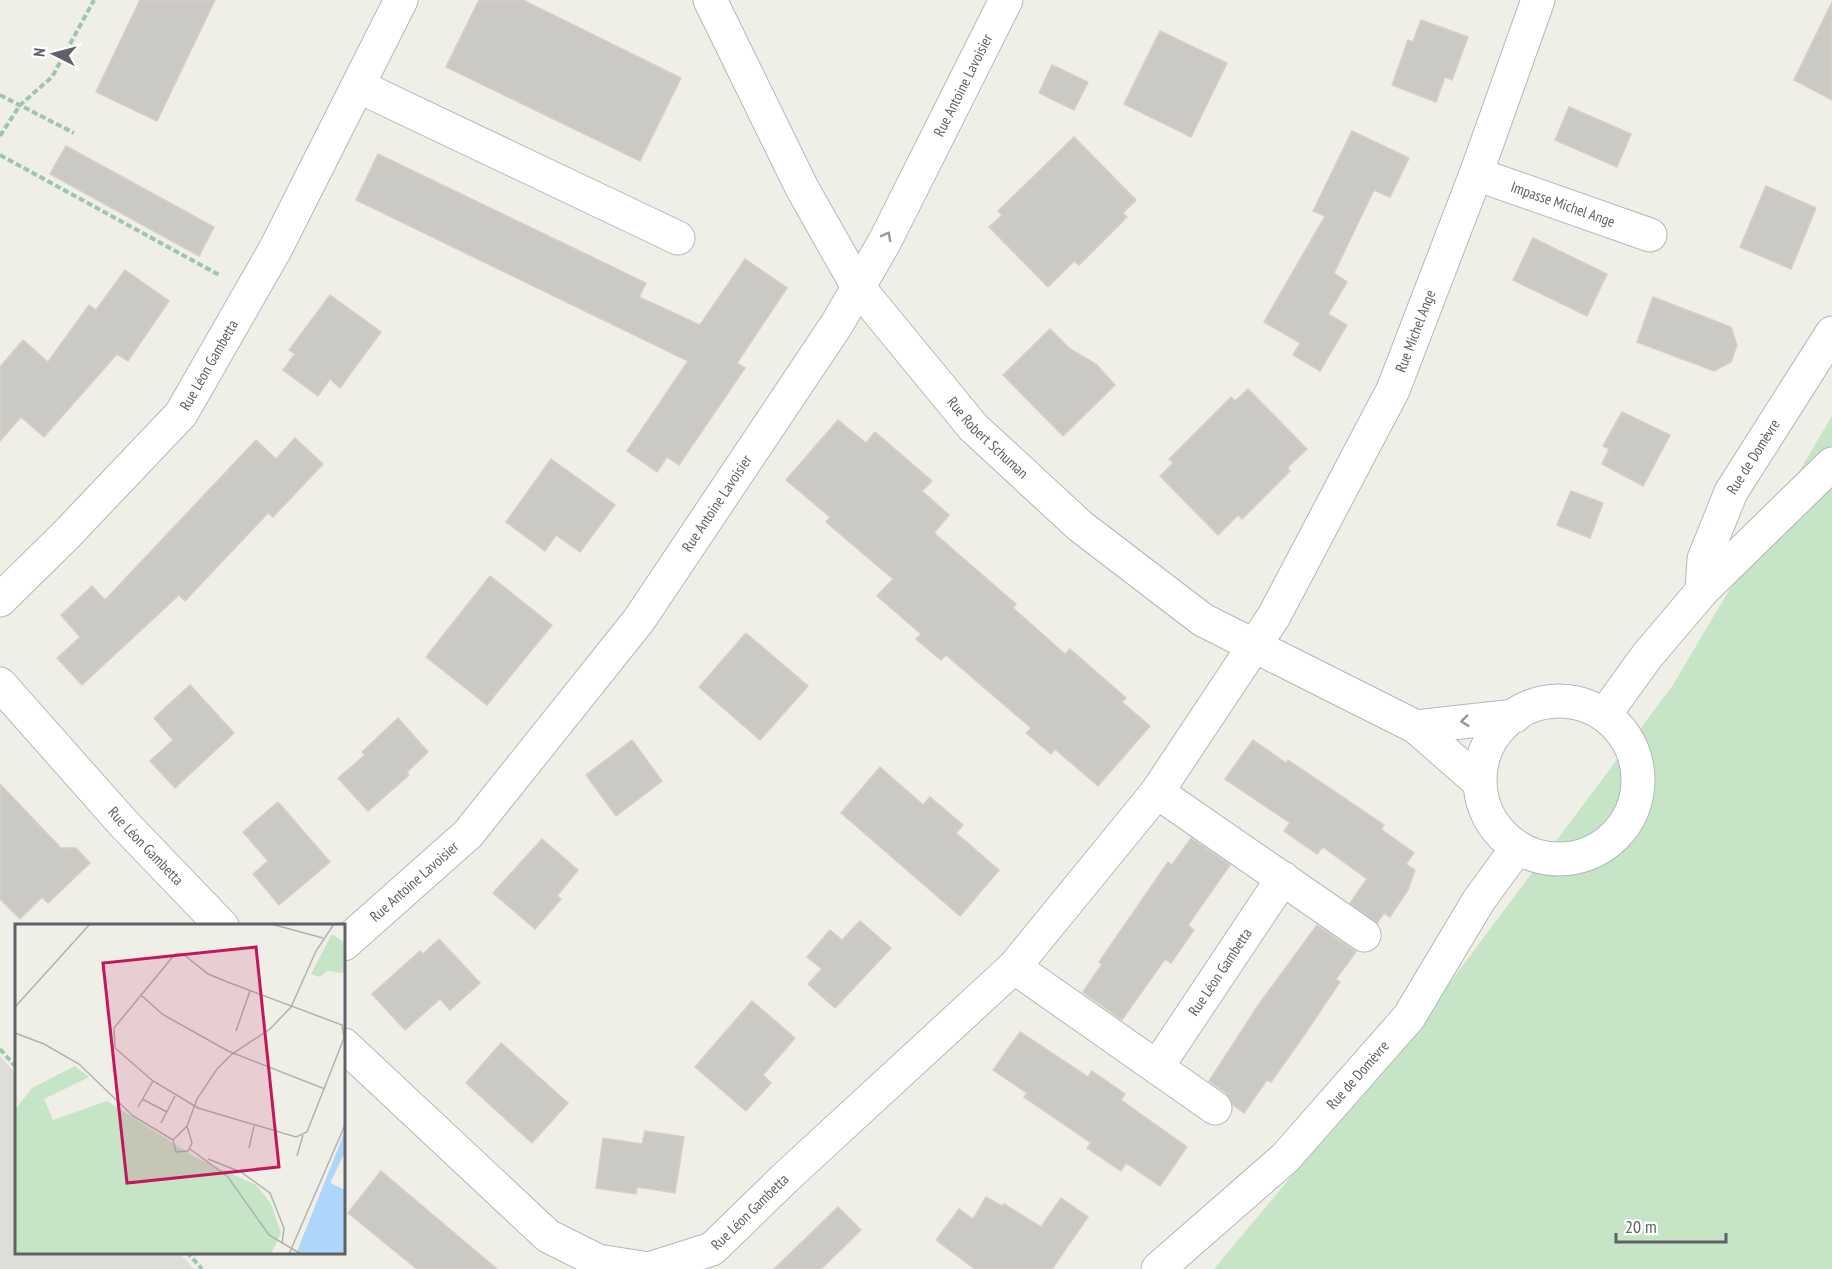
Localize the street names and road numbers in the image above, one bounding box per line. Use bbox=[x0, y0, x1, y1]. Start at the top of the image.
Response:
street label: Rue Antoine Lavoisier bbox=[929, 30, 997, 139]
street label: Impasse Michel Ange bbox=[1508, 177, 1618, 231]
street label: Rue Michel Ange bbox=[1391, 287, 1440, 375]
street label: Rue Léon Gambetta bbox=[175, 316, 242, 413]
street label: Rue Robert Schuman bbox=[943, 393, 1032, 482]
street label: Rue de Domèvre bbox=[1722, 415, 1784, 498]
street label: Rue Antoine Lavoisier bbox=[677, 450, 756, 555]
street label: Rue Léon Gambetta bbox=[104, 803, 188, 889]
street label: Rue Antoine Lavoisier bbox=[366, 836, 463, 926]
street label: Rue Léon Gambetta bbox=[1184, 924, 1256, 1019]
street label: Rue de Domèvre bbox=[1322, 1037, 1393, 1113]
street label: Rue Léon Gambetta bbox=[707, 1170, 792, 1254]

